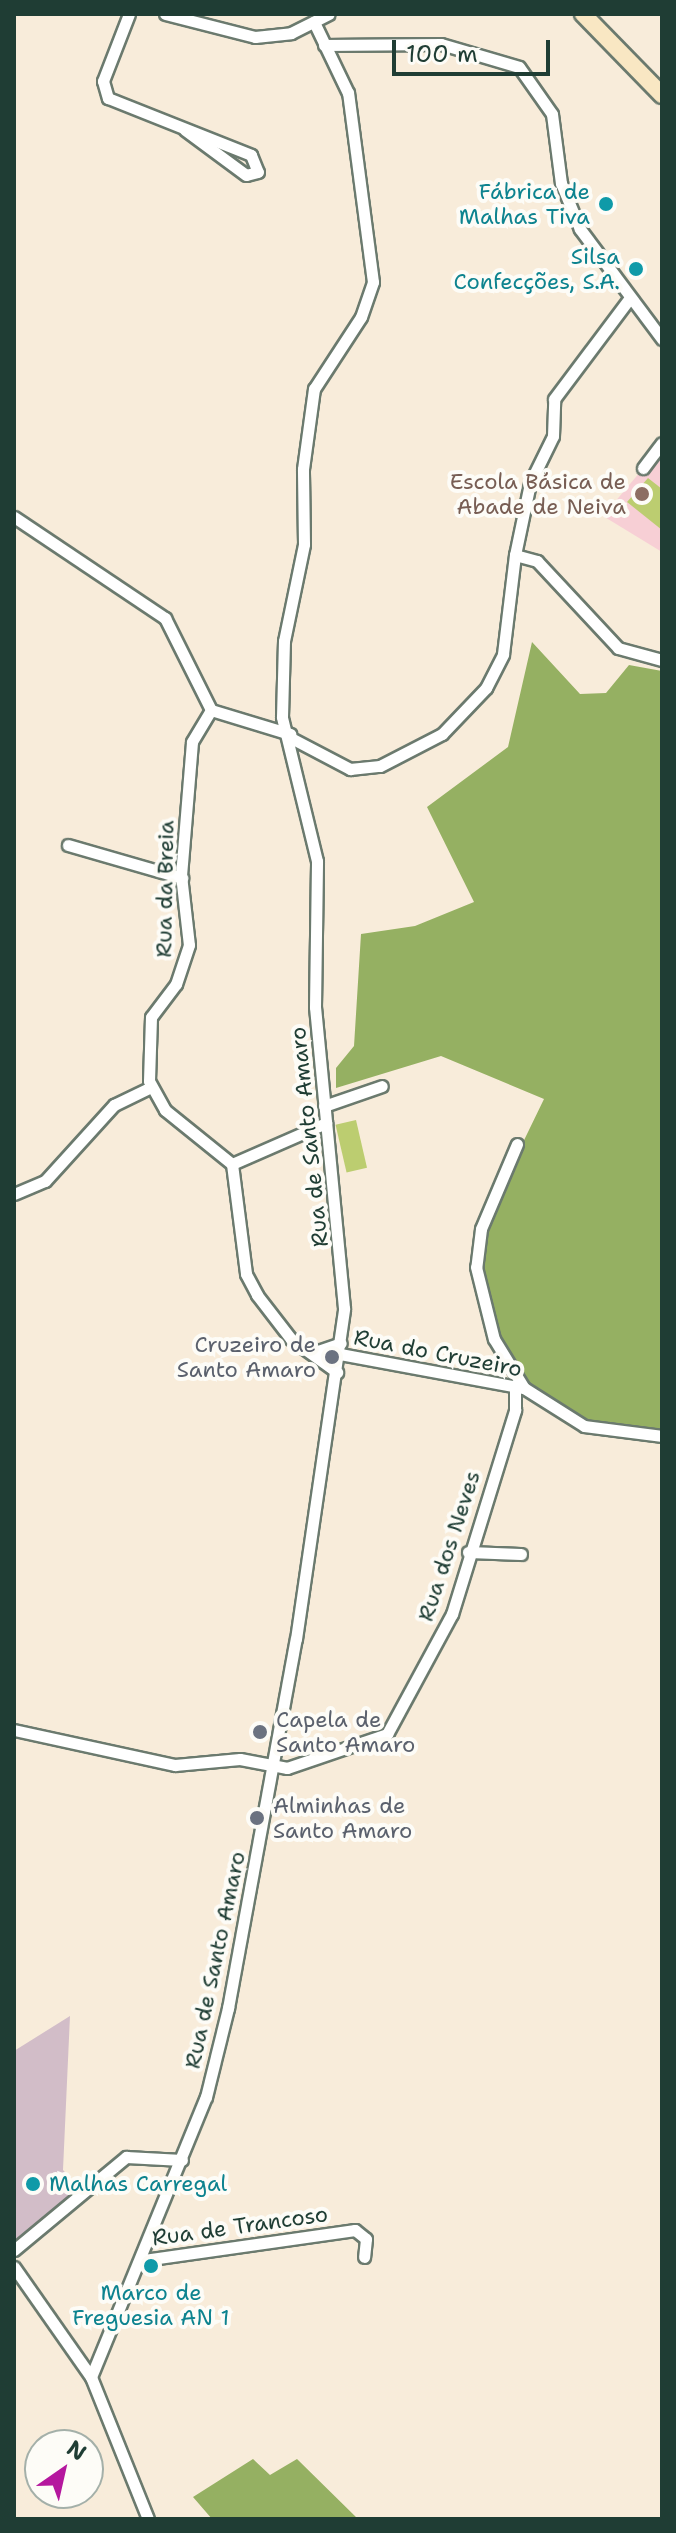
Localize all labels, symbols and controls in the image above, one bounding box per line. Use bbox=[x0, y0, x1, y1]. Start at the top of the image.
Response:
scale bar bbox=[396, 24, 554, 74]
text: 100 m bbox=[406, 38, 478, 70]
place label: Fábrica de Malhas Tiva bbox=[459, 178, 590, 230]
marker: Fábrica de Malhas Tiva bbox=[597, 195, 615, 213]
place label: Silsa Confecções, S.A. bbox=[454, 243, 620, 294]
marker: Silsa Confecções, S.A. bbox=[627, 260, 645, 278]
place label: Escola Básica de Abade de Neiva bbox=[450, 468, 626, 520]
marker: Escola Básica de Abade de Neiva bbox=[633, 485, 651, 503]
street label: Rua da Breia bbox=[151, 820, 179, 958]
street label: Rua de Santo Amaro bbox=[284, 1026, 334, 1248]
street label: Rua do Cruzeiro bbox=[352, 1324, 524, 1382]
place label: Cruzeiro de Santo Amaro bbox=[177, 1331, 316, 1382]
marker: Cruzeiro de Santo Amaro bbox=[323, 1348, 341, 1366]
street label: Rua dos Neves bbox=[412, 1467, 486, 1625]
place label: Capela de Santo Amaro bbox=[276, 1706, 415, 1758]
marker: Capela de Santo Amaro bbox=[251, 1723, 269, 1741]
place label: Alminhas de Santo Amaro bbox=[273, 1792, 412, 1844]
marker: Alminhas de Santo Amaro bbox=[248, 1809, 266, 1827]
street label: Rua de Santo Amaro bbox=[179, 1849, 251, 2071]
place label: Malhas Carregal bbox=[49, 2171, 227, 2197]
marker: Malhas Carregal bbox=[24, 2175, 42, 2193]
street label: Rua de Trancoso bbox=[150, 2201, 330, 2251]
marker: Marco de Freguesia AN 1 bbox=[142, 2257, 160, 2275]
place label: Marco de Freguesia AN 1 bbox=[72, 2279, 230, 2330]
north arrow bbox=[24, 2429, 104, 2509]
text: N bbox=[61, 2433, 92, 2467]

